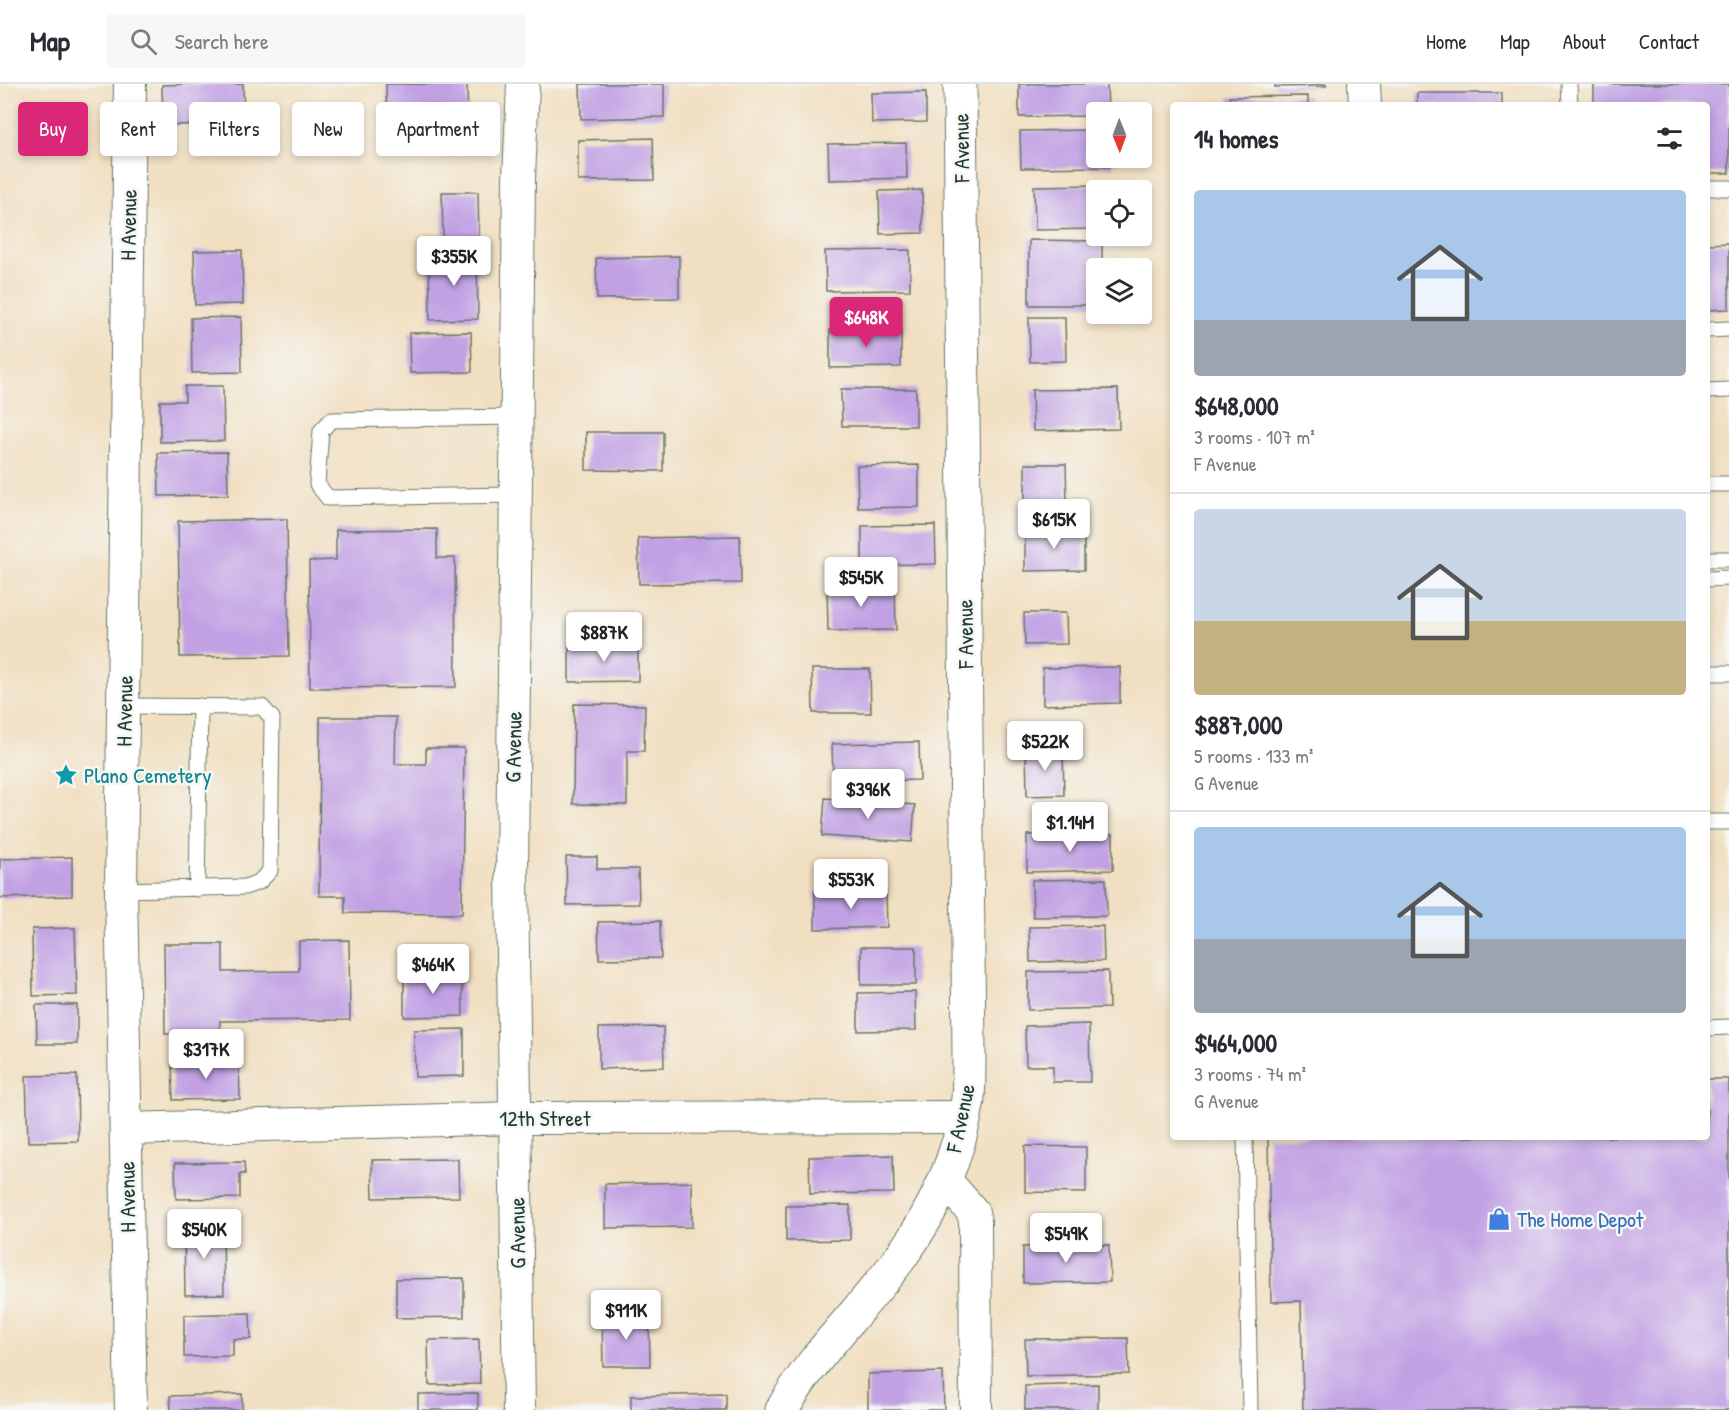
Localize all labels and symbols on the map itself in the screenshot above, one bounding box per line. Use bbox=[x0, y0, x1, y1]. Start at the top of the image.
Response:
north arrow bbox=[1086, 102, 1152, 168]
street label: F Avenue bbox=[945, 113, 977, 184]
street label: H Avenue bbox=[112, 189, 144, 261]
pin: $355K bbox=[412, 236, 496, 287]
pin: $648K bbox=[824, 297, 908, 348]
pin: $615K bbox=[1012, 499, 1096, 550]
pin: $545K bbox=[819, 557, 903, 608]
street label: F Avenue bbox=[949, 599, 981, 670]
pin: $887K bbox=[562, 612, 646, 663]
street label: H Avenue bbox=[108, 675, 140, 747]
street label: G Avenue bbox=[497, 711, 529, 783]
pin: $522K bbox=[1003, 721, 1087, 772]
place label: Plano Cemetery bbox=[84, 760, 212, 790]
place icon: Plano Cemetery bbox=[53, 762, 79, 788]
pin: $396K bbox=[826, 769, 910, 820]
pin: $1.14M bbox=[1021, 802, 1119, 853]
pin: $553K bbox=[809, 859, 893, 910]
pin: $464K bbox=[391, 944, 475, 995]
pin: $317K bbox=[164, 1029, 248, 1080]
street label: F Avenue bbox=[938, 1081, 982, 1156]
street label: 12th Street bbox=[499, 1103, 591, 1133]
street label: H Avenue bbox=[111, 1161, 143, 1233]
street label: G Avenue bbox=[501, 1197, 533, 1269]
place label: The Home Depot bbox=[1517, 1204, 1644, 1234]
shop icon: The Home Depot bbox=[1486, 1206, 1512, 1232]
pin: $540K bbox=[162, 1209, 246, 1260]
pin: $549K bbox=[1024, 1213, 1108, 1264]
pin: $911K bbox=[584, 1290, 668, 1341]

